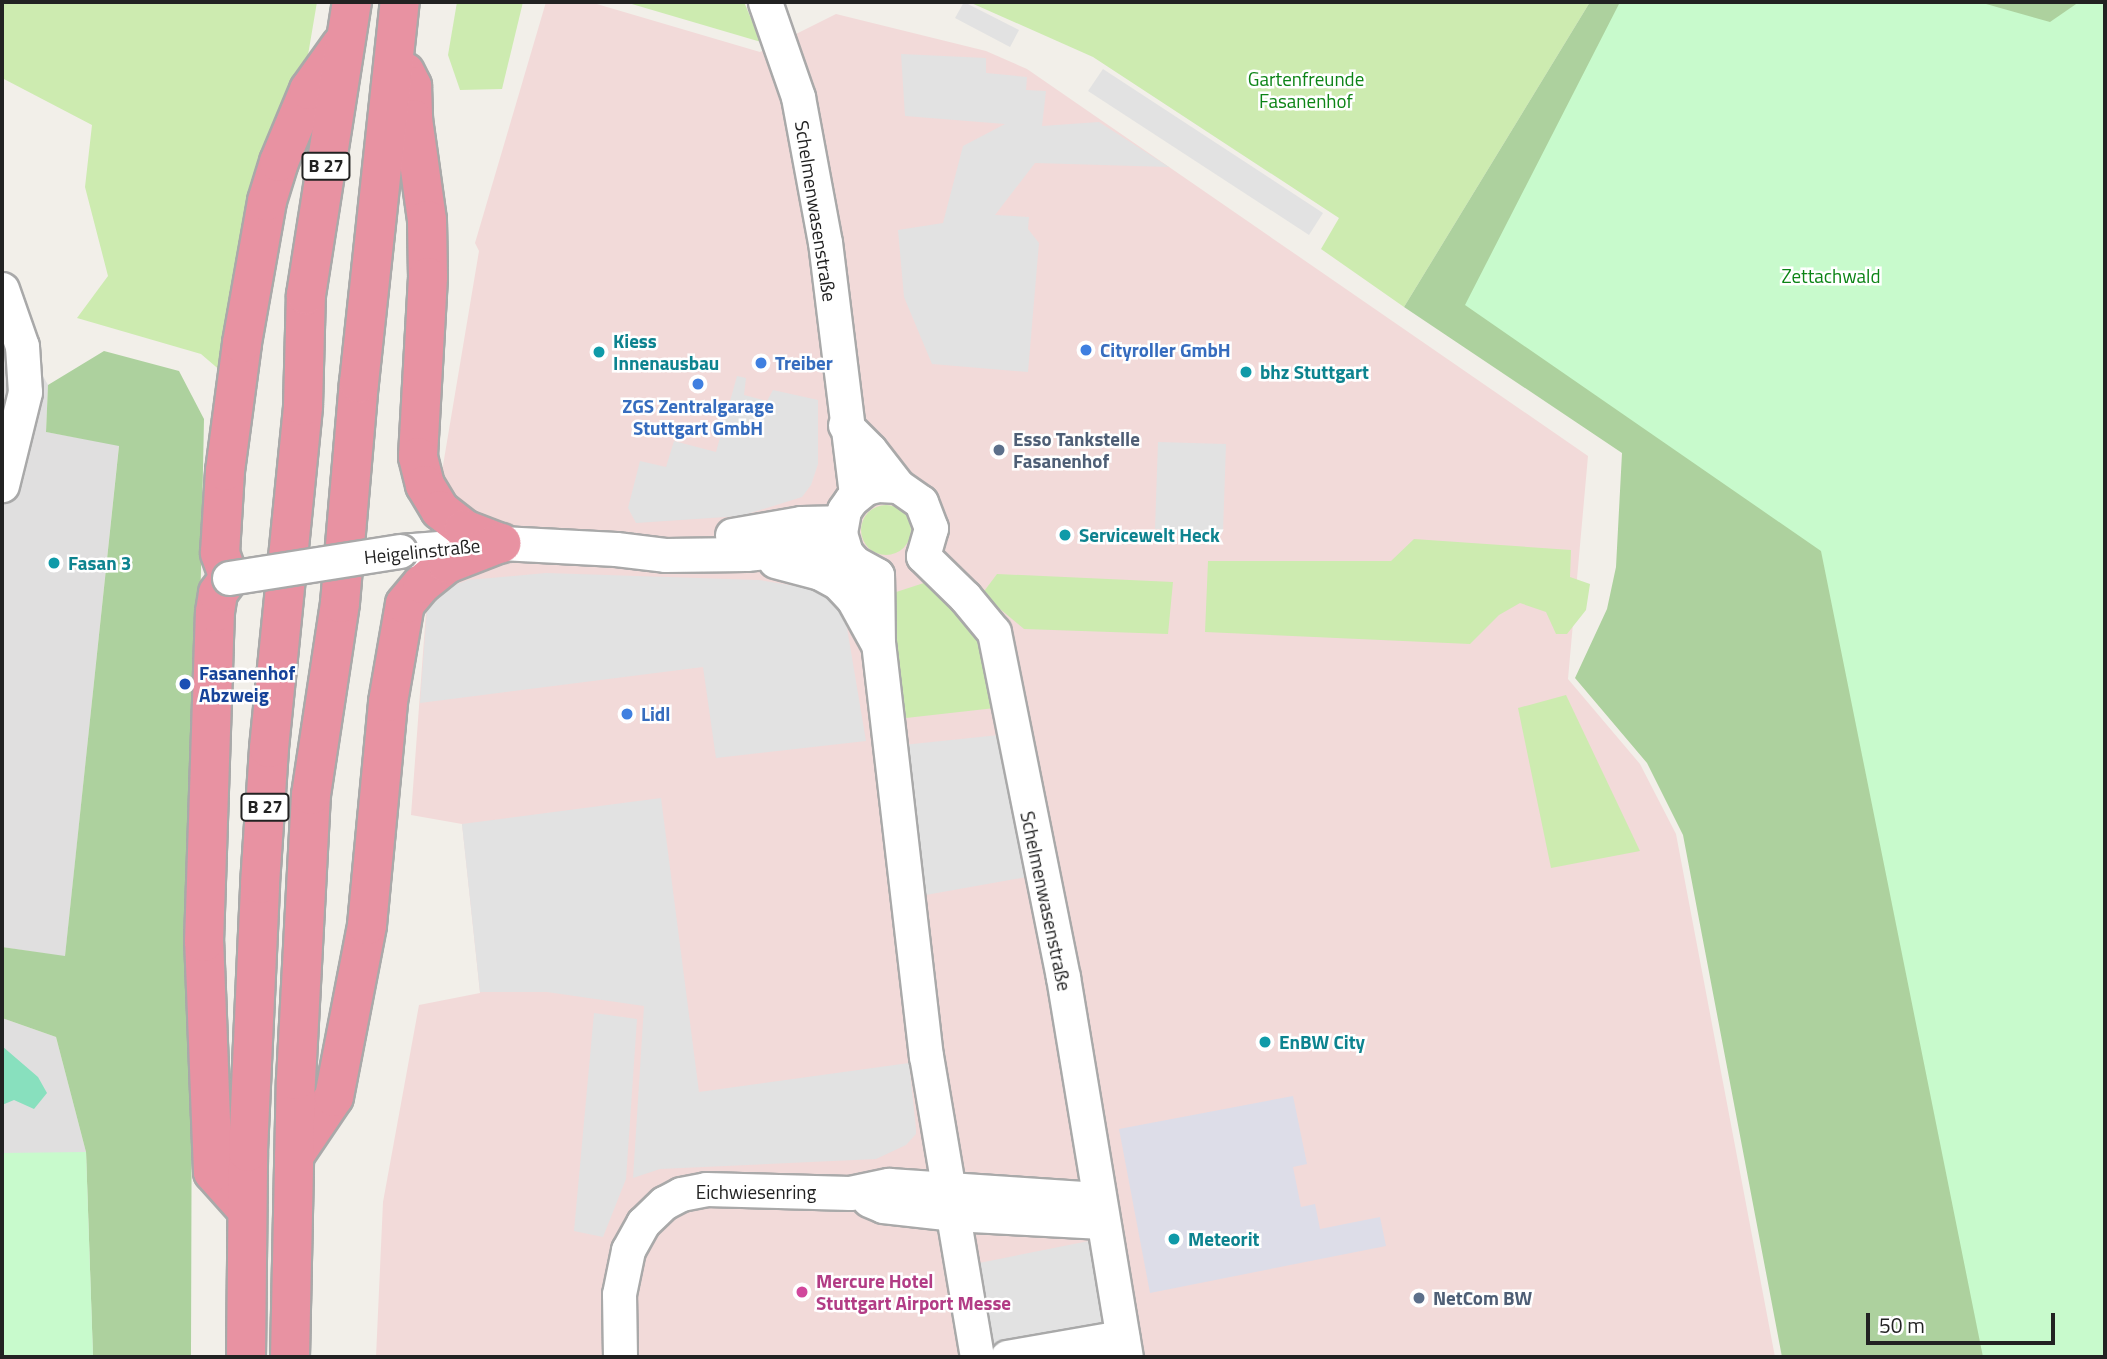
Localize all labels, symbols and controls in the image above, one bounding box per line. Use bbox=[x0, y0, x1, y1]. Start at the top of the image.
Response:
park label: Gartenfreunde Fasanenhof bbox=[1248, 68, 1364, 112]
street label: Schelmenwasenstraße bbox=[790, 119, 842, 303]
road number: B 27 bbox=[300, 152, 352, 181]
park label: Zettachwald bbox=[1781, 265, 1881, 287]
place label: Kiess Innenausbau bbox=[613, 330, 719, 374]
place label: Cityroller GmbH bbox=[1100, 339, 1231, 361]
marker: Cityroller GmbH bbox=[1078, 342, 1094, 358]
marker: Kiess Innenausbau bbox=[591, 344, 607, 360]
place label: Treiber bbox=[775, 352, 833, 374]
marker: Treiber bbox=[753, 355, 769, 371]
place label: bhz Stuttgart bbox=[1260, 361, 1369, 383]
marker: bhz Stuttgart bbox=[1238, 364, 1254, 380]
marker: ZGS Zentralgarage Stuttgart GmbH bbox=[690, 376, 706, 392]
place label: ZGS Zentralgarage Stuttgart GmbH bbox=[622, 395, 774, 439]
place label: Esso Tankstelle Fasanenhof bbox=[1013, 428, 1140, 472]
marker: Esso Tankstelle Fasanenhof bbox=[991, 442, 1007, 458]
place label: Servicewelt Heck bbox=[1079, 524, 1220, 546]
marker: Servicewelt Heck bbox=[1057, 527, 1073, 543]
street label: Heigelinstraße bbox=[363, 534, 481, 568]
place label: Fasan 3 bbox=[68, 552, 131, 574]
marker: Fasan 3 bbox=[46, 555, 62, 571]
place label: Fasanenhof Abzweig bbox=[199, 662, 295, 706]
marker: Fasanenhof Abzweig bbox=[177, 676, 193, 692]
place label: Lidl bbox=[641, 703, 670, 725]
marker: Lidl bbox=[619, 706, 635, 722]
road number: B 27 bbox=[239, 792, 291, 822]
street label: Schelmenwasenstraße bbox=[1016, 809, 1076, 993]
place label: EnBW City bbox=[1279, 1031, 1365, 1053]
marker: EnBW City bbox=[1257, 1034, 1273, 1050]
street label: Eichwiesenring bbox=[696, 1181, 816, 1203]
place label: Meteorit bbox=[1188, 1228, 1259, 1250]
marker: Meteorit bbox=[1166, 1231, 1182, 1247]
place label: Mercure Hotel Stuttgart Airport Messe bbox=[816, 1270, 1011, 1314]
marker: Mercure Hotel Stuttgart Airport Messe bbox=[794, 1284, 810, 1300]
place label: NetCom BW bbox=[1433, 1287, 1532, 1309]
marker: NetCom BW bbox=[1411, 1290, 1427, 1306]
scale bar bbox=[1869, 1300, 2058, 1344]
text: 50 m bbox=[1879, 1309, 1925, 1341]

